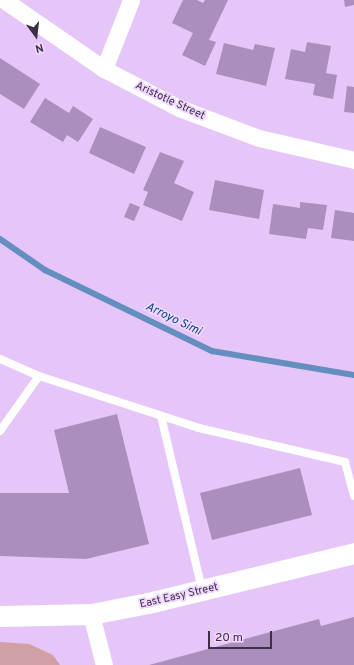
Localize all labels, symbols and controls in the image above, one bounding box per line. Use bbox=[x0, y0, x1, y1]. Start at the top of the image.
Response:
north arrow bbox=[16, 16, 56, 56]
text: N bbox=[33, 40, 45, 55]
street label: Aristotle Street bbox=[133, 79, 207, 123]
water label: Arroyo Simi bbox=[143, 300, 203, 340]
street label: East Easy Street bbox=[138, 581, 220, 611]
scale bar bbox=[210, 623, 274, 649]
text: 20 m bbox=[215, 630, 243, 646]

